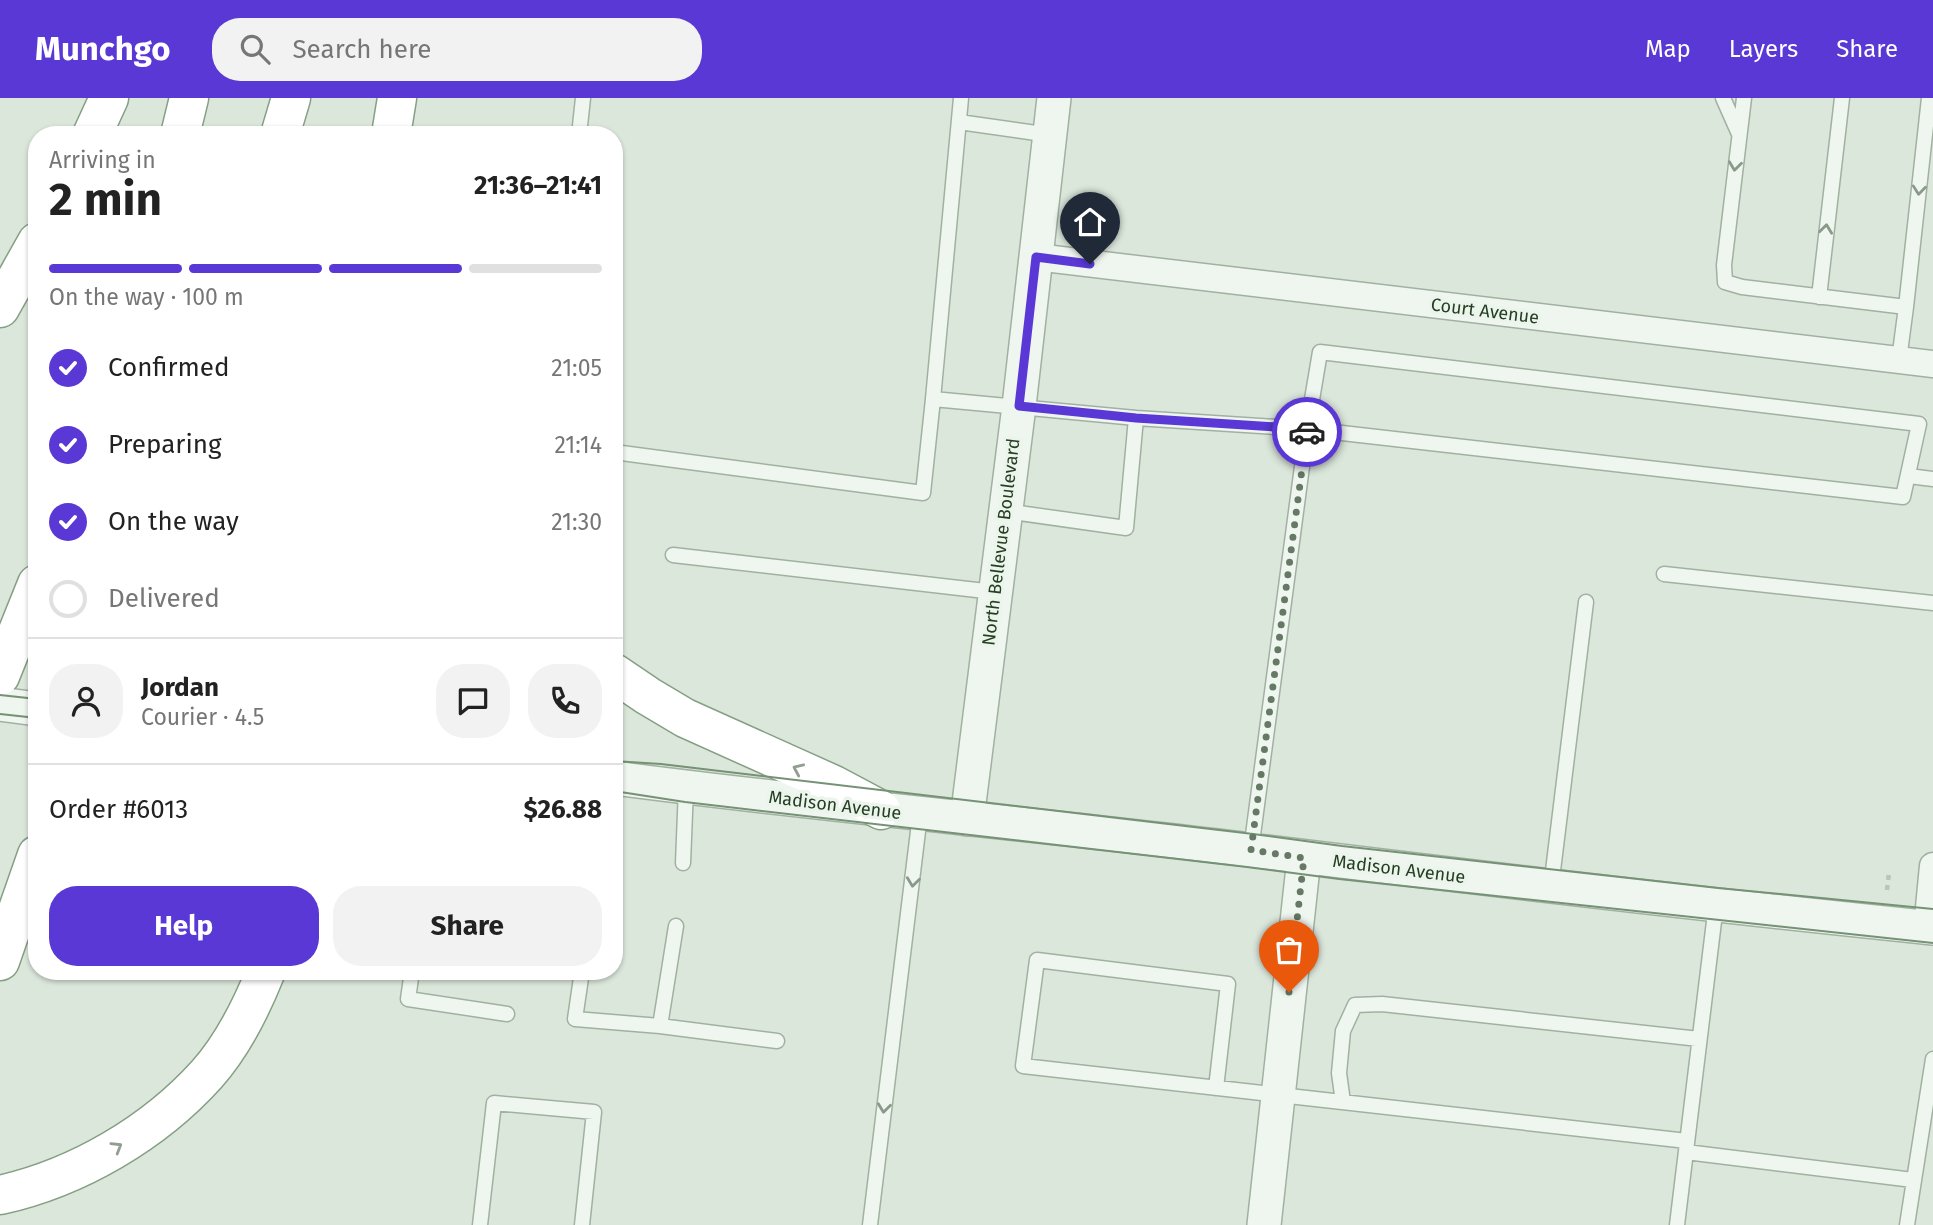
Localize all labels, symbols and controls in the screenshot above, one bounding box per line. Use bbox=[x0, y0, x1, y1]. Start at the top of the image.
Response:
search box bbox=[212, 18, 702, 81]
text: Munchgo bbox=[35, 29, 170, 69]
icon: search bbox=[236, 30, 274, 68]
text: Search here bbox=[292, 34, 431, 65]
text: Map bbox=[1645, 35, 1691, 63]
text: Layers bbox=[1729, 35, 1798, 63]
text: Share bbox=[1836, 35, 1898, 63]
text: Arriving in bbox=[49, 146, 156, 174]
one-way arrow bbox=[1728, 160, 1743, 171]
text: 21:36–21:41 bbox=[474, 170, 602, 201]
text: 2 min bbox=[49, 172, 162, 227]
one-way arrow bbox=[1912, 185, 1927, 196]
pin bbox=[1060, 192, 1120, 264]
icon: home bbox=[1071, 203, 1109, 241]
one-way arrow bbox=[1819, 223, 1834, 235]
text: On the way · 100 m bbox=[49, 283, 244, 311]
street label: Court Avenue bbox=[1430, 293, 1540, 329]
icon: check bbox=[49, 349, 87, 387]
text: Confirmed bbox=[108, 352, 229, 383]
text: 21:05 bbox=[551, 354, 602, 382]
courier bbox=[1272, 397, 1342, 467]
icon: car bbox=[1288, 413, 1326, 451]
icon: check bbox=[49, 426, 87, 464]
text: Preparing bbox=[108, 429, 221, 460]
text: 21:14 bbox=[554, 431, 602, 459]
street label: North Bellevue Boulevard bbox=[977, 437, 1025, 647]
icon: check bbox=[49, 503, 87, 541]
text: On the way bbox=[108, 506, 239, 537]
text: 21:30 bbox=[551, 508, 602, 536]
text: Delivered bbox=[108, 583, 220, 614]
button: person bbox=[49, 664, 123, 738]
button: chat bbox=[436, 664, 510, 738]
button: phone bbox=[528, 664, 602, 738]
text: Jordan bbox=[141, 672, 219, 703]
text: Courier · 4.5 bbox=[141, 703, 264, 731]
one-way arrow bbox=[793, 763, 805, 777]
street label: Madison Avenue bbox=[767, 786, 903, 824]
text: Order #6013 bbox=[49, 794, 188, 825]
text: $26.88 bbox=[523, 794, 602, 825]
street label: Madison Avenue bbox=[1331, 850, 1467, 888]
one-way arrow bbox=[905, 876, 920, 888]
button: Help bbox=[49, 886, 319, 966]
button: Share bbox=[333, 886, 602, 966]
pin bbox=[1259, 920, 1319, 992]
icon: bag bbox=[1270, 931, 1308, 969]
one-way arrow bbox=[876, 1102, 891, 1114]
one-way arrow bbox=[109, 1142, 122, 1155]

